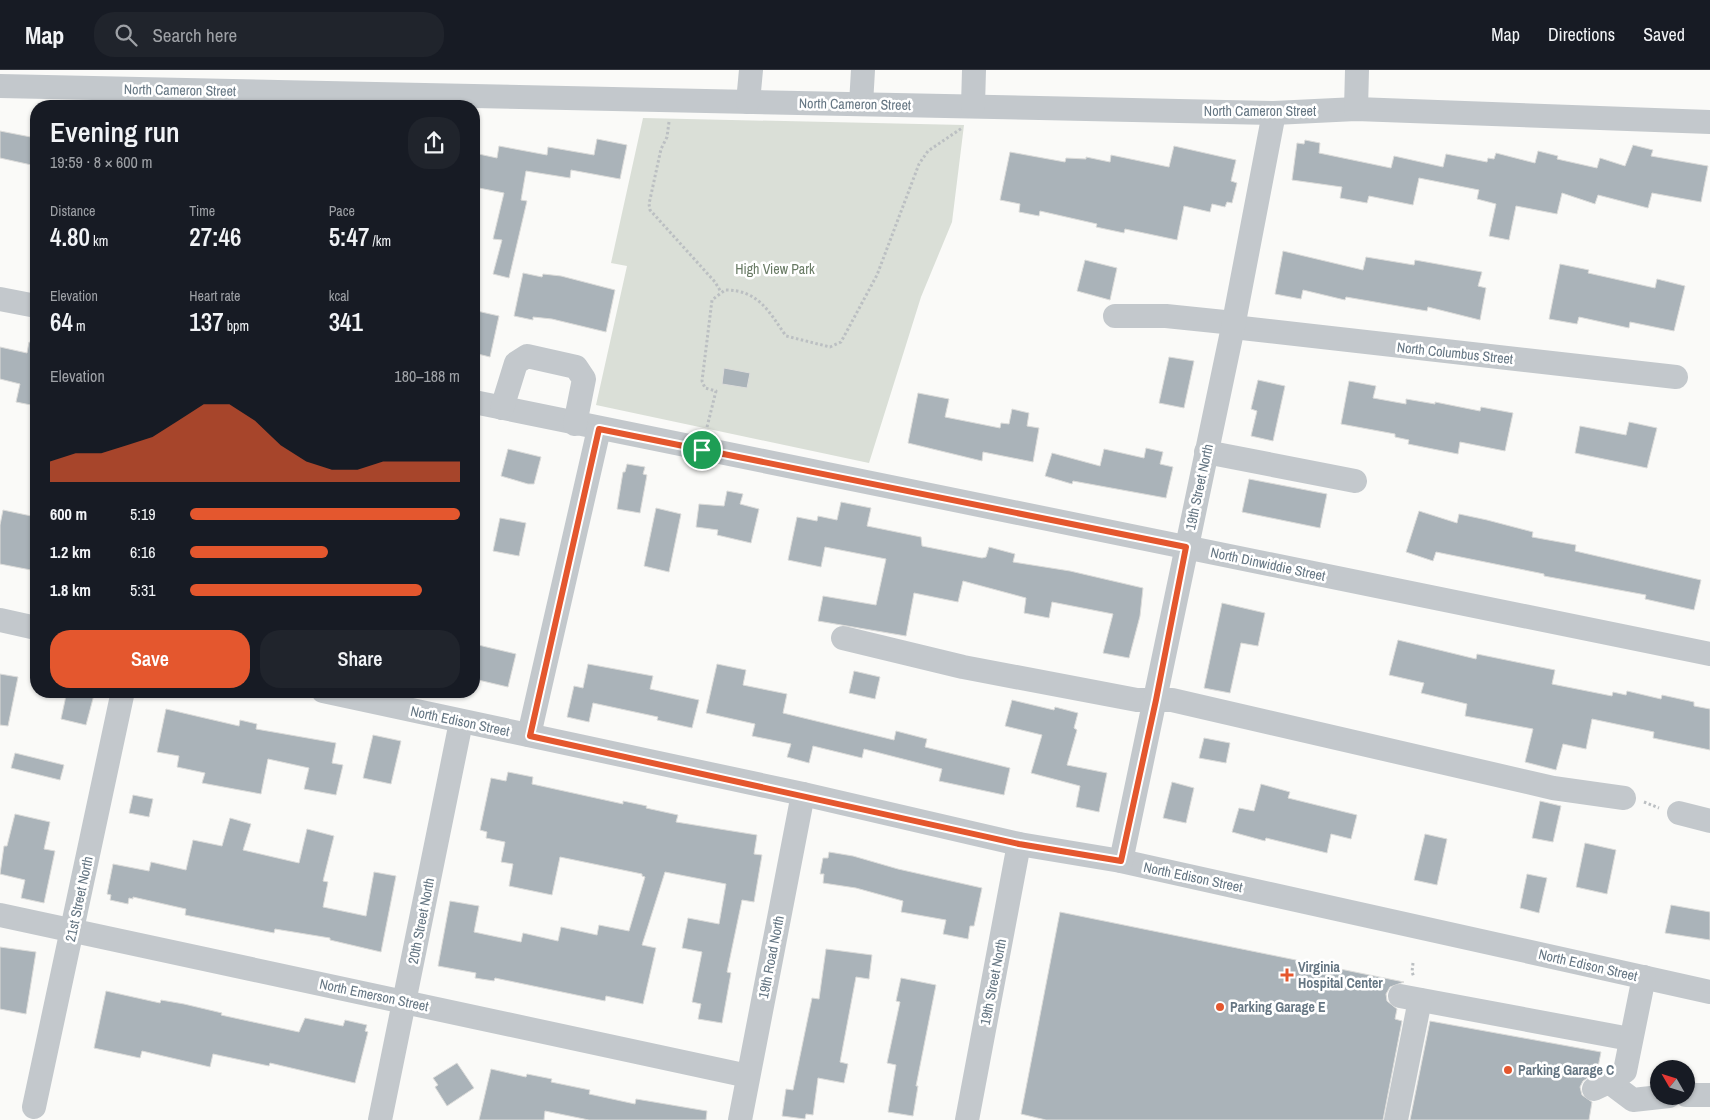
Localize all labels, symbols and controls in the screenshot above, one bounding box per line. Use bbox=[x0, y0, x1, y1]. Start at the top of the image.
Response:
search box bbox=[94, 12, 444, 57]
text: Map bbox=[25, 19, 64, 51]
icon: search bbox=[112, 21, 140, 49]
text: Search here bbox=[152, 22, 237, 48]
text: Map bbox=[1491, 22, 1520, 47]
text: Directions bbox=[1548, 22, 1615, 47]
text: Saved bbox=[1643, 22, 1685, 47]
street label: North Cameron Street bbox=[124, 80, 236, 100]
street label: North Cameron Street bbox=[799, 94, 911, 114]
street label: North Cameron Street bbox=[1204, 102, 1316, 120]
text: Evening run bbox=[50, 113, 180, 151]
button: share bbox=[408, 117, 460, 169]
text: 19:59 · 8 × 600 m bbox=[50, 151, 153, 173]
text: Distance bbox=[50, 202, 95, 220]
text: Time bbox=[189, 202, 215, 220]
text: Pace bbox=[329, 202, 355, 220]
text: 4.80 bbox=[50, 220, 90, 254]
text: 27:46 bbox=[189, 220, 241, 254]
text: 5:47 bbox=[329, 220, 369, 254]
text: km bbox=[90, 232, 108, 250]
text: /km bbox=[369, 232, 391, 250]
park label: High View Park bbox=[735, 260, 815, 278]
text: Elevation bbox=[50, 287, 98, 305]
text: Heart rate bbox=[189, 287, 240, 305]
text: kcal bbox=[329, 287, 349, 305]
text: 64 bbox=[50, 305, 73, 339]
text: 137 bbox=[189, 305, 224, 339]
text: 341 bbox=[329, 305, 363, 339]
text: m bbox=[73, 317, 86, 335]
text: bpm bbox=[224, 317, 249, 335]
street label: North Columbus Street bbox=[1396, 338, 1514, 368]
text: Elevation bbox=[50, 365, 105, 387]
text: 180–188 m bbox=[394, 365, 460, 387]
pin bbox=[681, 429, 723, 471]
icon: arrive bbox=[688, 436, 716, 464]
street label: 19th Street North bbox=[1181, 442, 1217, 532]
text: 600 m bbox=[50, 503, 87, 525]
text: 5:19 bbox=[130, 503, 156, 525]
text: 1.2 km bbox=[50, 541, 91, 563]
text: 6:16 bbox=[130, 541, 156, 563]
street label: North Dinwiddie Street bbox=[1209, 543, 1327, 585]
text: 1.8 km bbox=[50, 579, 91, 601]
text: 5:31 bbox=[130, 579, 156, 601]
button: Save bbox=[50, 630, 250, 688]
button: Share bbox=[260, 630, 460, 688]
street label: North Edison Street bbox=[409, 702, 511, 740]
street label: 21st Street North bbox=[61, 855, 97, 943]
street label: North Edison Street bbox=[1142, 858, 1244, 896]
street label: 20th Street North bbox=[404, 876, 438, 966]
street label: 19th Road North bbox=[754, 914, 788, 1000]
street label: 19th Street North bbox=[976, 937, 1010, 1027]
street label: North Edison Street bbox=[1537, 945, 1639, 985]
place label: Virginia Hospital Center bbox=[1298, 958, 1383, 992]
marker: Virginia Hospital Center bbox=[1280, 968, 1294, 982]
street label: North Emerson Street bbox=[318, 975, 430, 1015]
place label: Parking Garage E bbox=[1230, 998, 1326, 1016]
marker: Parking Garage E bbox=[1214, 1001, 1226, 1013]
north arrow bbox=[1650, 1060, 1695, 1105]
map controls bbox=[1650, 1060, 1695, 1105]
place label: Parking Garage C bbox=[1518, 1061, 1614, 1079]
marker: Parking Garage C bbox=[1502, 1064, 1514, 1076]

